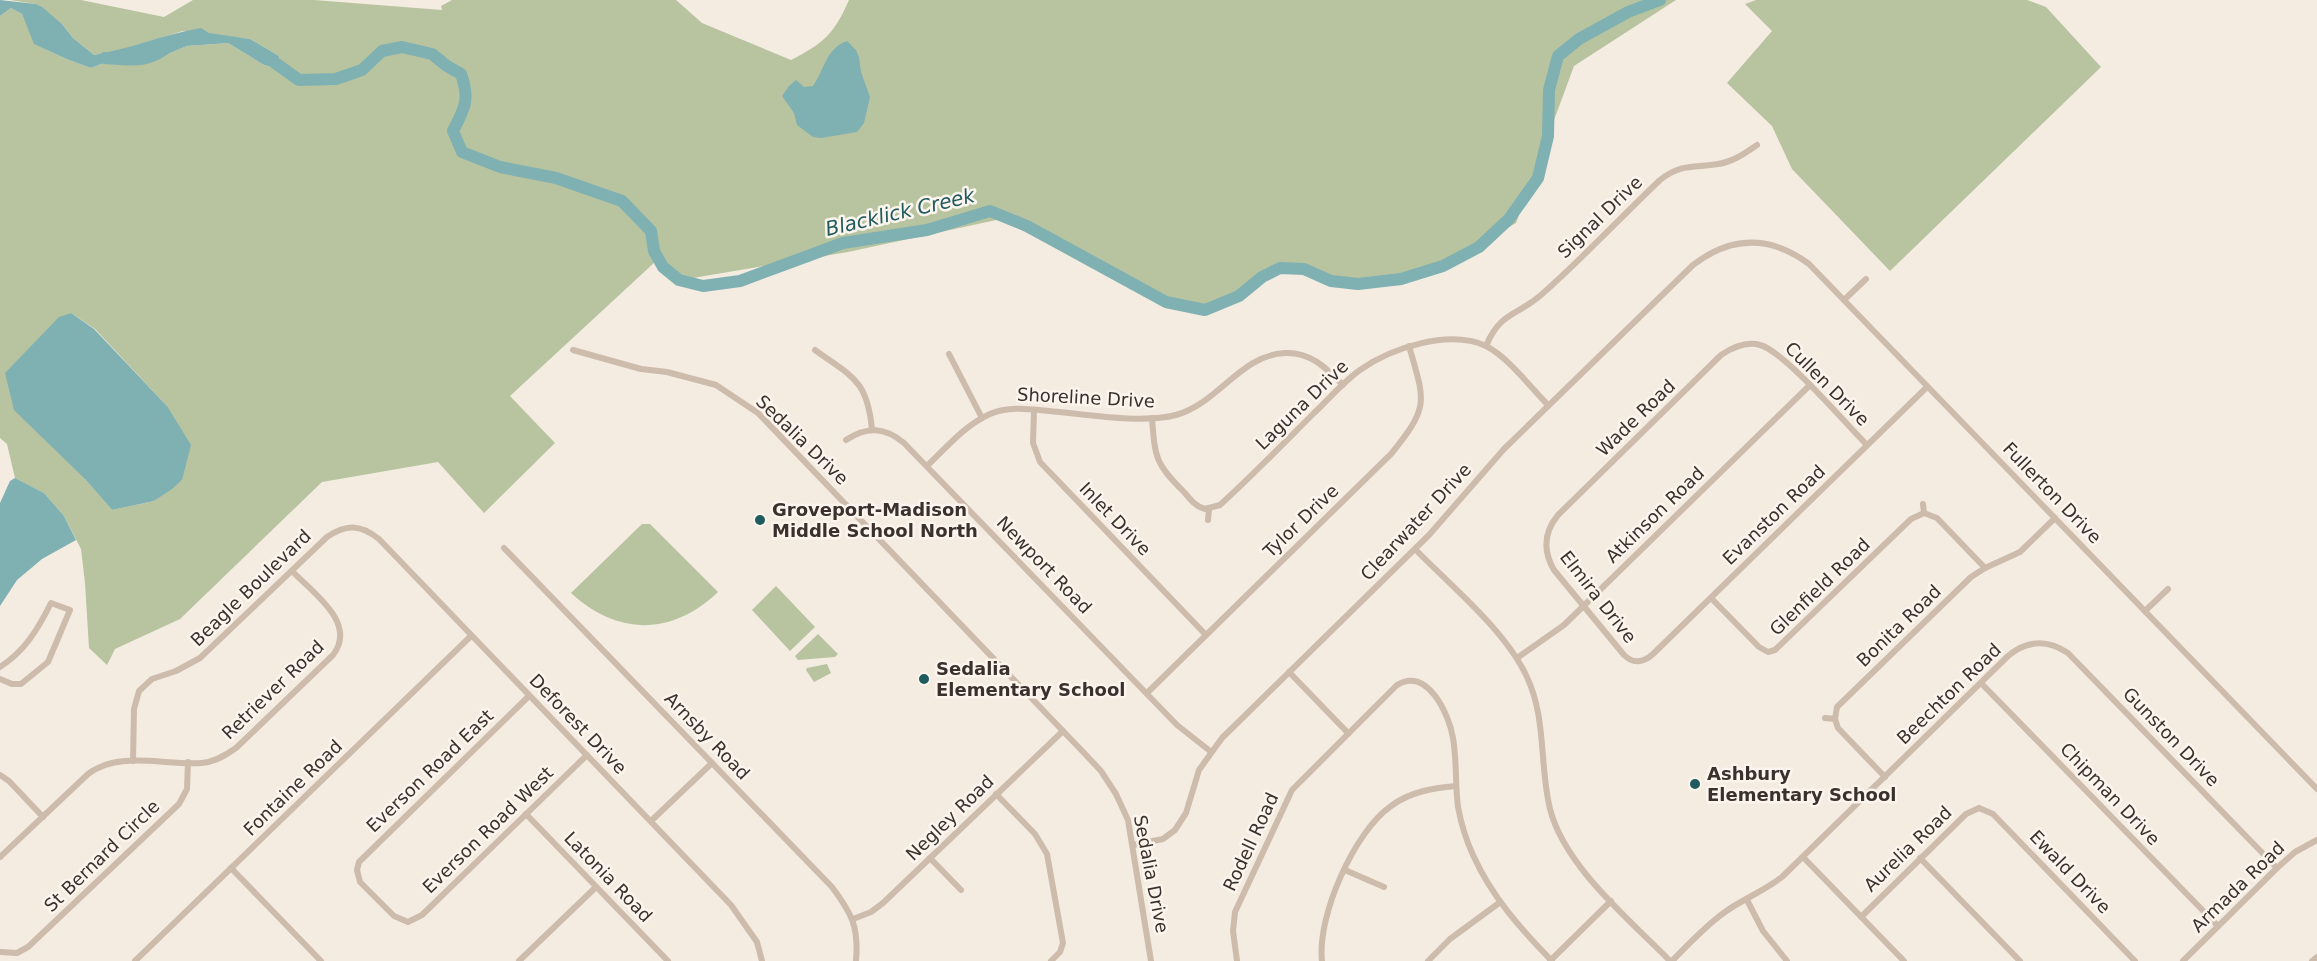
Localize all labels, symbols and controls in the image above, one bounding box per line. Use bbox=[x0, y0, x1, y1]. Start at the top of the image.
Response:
street label: Signal Drive bbox=[1553, 171, 1646, 262]
water label: Blacklick Creek bbox=[823, 183, 978, 241]
street label: Cullen Drive bbox=[1781, 337, 1874, 430]
street label: Laguna Drive bbox=[1251, 355, 1352, 454]
street label: Wade Road bbox=[1592, 375, 1679, 460]
street label: Shoreline Drive bbox=[1017, 383, 1156, 412]
street label: Sedalia Drive bbox=[752, 391, 853, 489]
street label: Fullerton Drive bbox=[1999, 438, 2106, 548]
street label: Clearwater Drive bbox=[1356, 459, 1475, 584]
street label: Evanston Road bbox=[1718, 460, 1829, 569]
street label: Atkinson Road bbox=[1601, 462, 1708, 567]
street label: Inlet Drive bbox=[1075, 478, 1155, 560]
street label: Tylor Drive bbox=[1258, 480, 1342, 562]
place label: Groveport-Madison Middle School North bbox=[772, 499, 978, 541]
street label: Newport Road bbox=[993, 512, 1096, 618]
marker: Groveport-Madison Middle School North bbox=[753, 513, 767, 527]
street label: Beagle Boulevard bbox=[186, 525, 315, 650]
street label: Glenfield Road bbox=[1765, 534, 1874, 640]
street label: Elmira Drive bbox=[1556, 546, 1641, 647]
street label: Bonita Road bbox=[1852, 580, 1945, 671]
street label: Retriever Road bbox=[217, 636, 328, 744]
street label: Beechton Road bbox=[1892, 639, 2005, 748]
place label: Sedalia Elementary School bbox=[936, 658, 1125, 700]
street label: Deforest Drive bbox=[525, 669, 631, 778]
marker: Sedalia Elementary School bbox=[917, 672, 931, 686]
street label: Gunston Drive bbox=[2119, 683, 2224, 790]
street label: Arnsby Road bbox=[661, 688, 754, 784]
street label: Everson Road East bbox=[362, 705, 497, 836]
street label: Fontaine Road bbox=[239, 735, 346, 840]
street label: Chipman Drive bbox=[2056, 738, 2164, 849]
street label: Everson Road West bbox=[418, 762, 557, 897]
place label: Ashbury Elementary School bbox=[1707, 763, 1896, 805]
street label: Negley Road bbox=[902, 771, 998, 865]
marker: Ashbury Elementary School bbox=[1688, 777, 1702, 791]
street label: Rodell Road bbox=[1219, 789, 1282, 894]
street label: St Bernard Circle bbox=[40, 795, 164, 916]
street label: Aurelia Road bbox=[1859, 802, 1956, 896]
street label: Sedalia Drive bbox=[1130, 813, 1173, 935]
street label: Ewald Drive bbox=[2026, 826, 2115, 918]
street label: Latonia Road bbox=[560, 827, 657, 926]
street label: Armada Road bbox=[2187, 837, 2289, 936]

